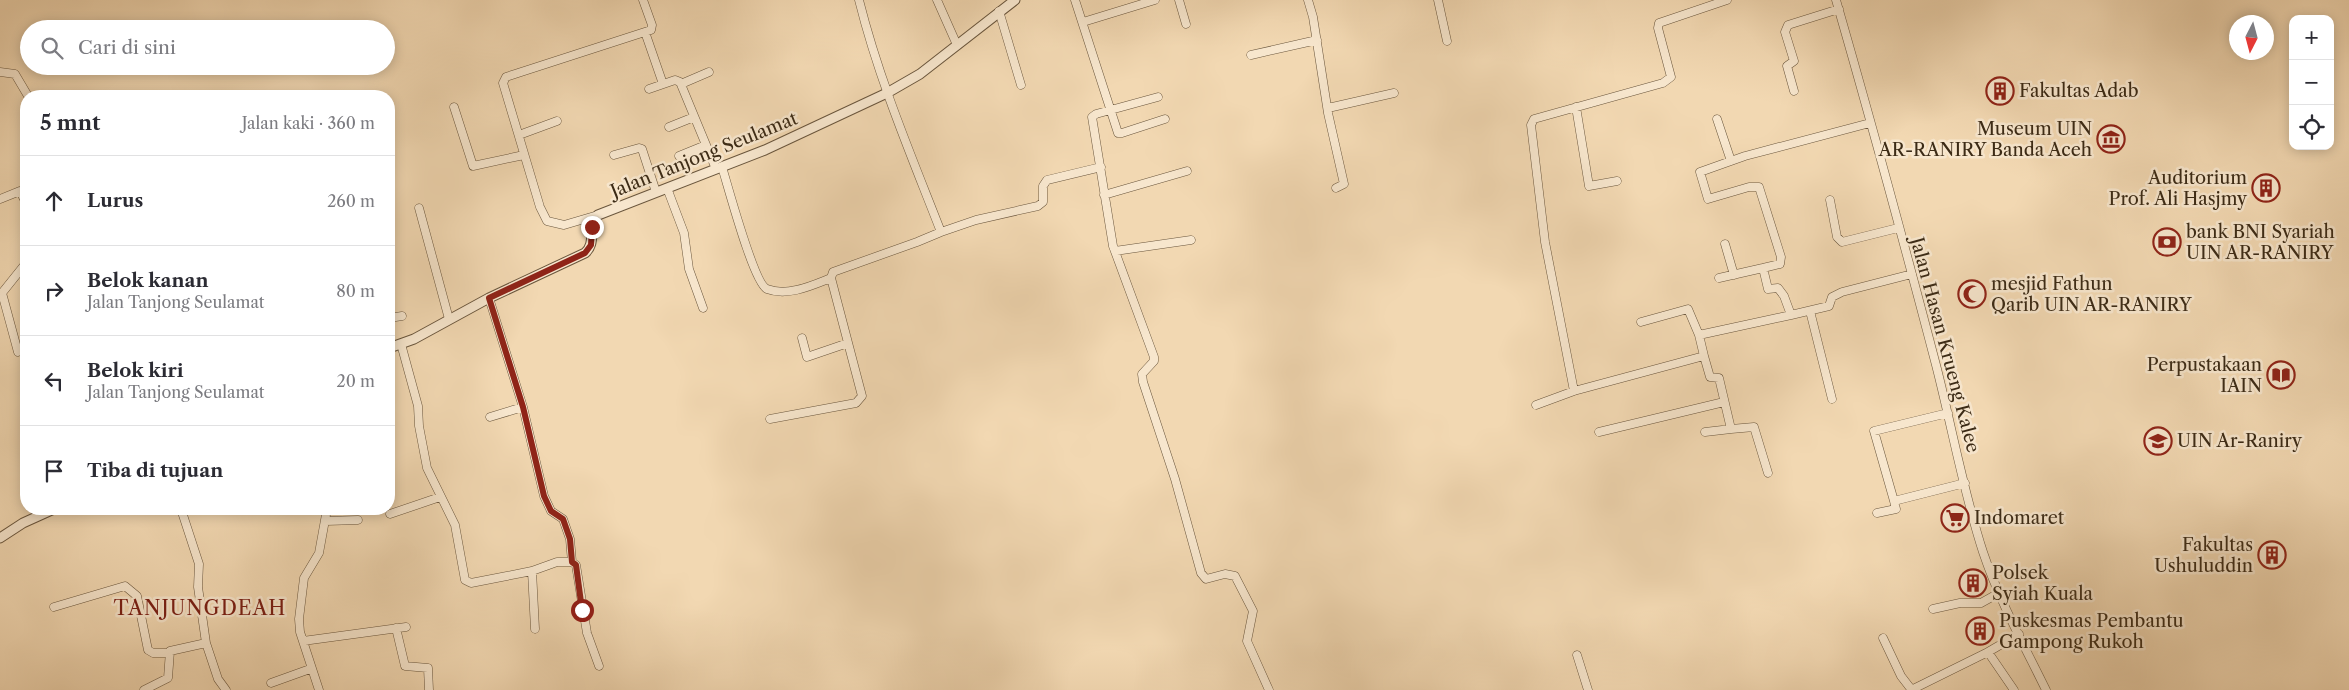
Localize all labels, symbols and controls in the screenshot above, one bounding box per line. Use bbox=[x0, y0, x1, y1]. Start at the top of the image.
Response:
north arrow bbox=[2229, 15, 2274, 60]
map controls bbox=[2289, 15, 2334, 150]
button: + bbox=[2289, 15, 2334, 60]
search box bbox=[20, 20, 395, 75]
icon: search bbox=[38, 34, 66, 62]
text: Cari di sini bbox=[78, 36, 176, 59]
button: − bbox=[2289, 60, 2334, 105]
building icon: Fakultas Adab bbox=[1985, 76, 2015, 106]
place label: Fakultas Adab bbox=[2019, 80, 2139, 102]
button: locate bbox=[2289, 105, 2334, 150]
street label: Jalan Tanjong Seulamat bbox=[605, 107, 801, 204]
text: 5 mnt bbox=[40, 110, 101, 135]
text: Jalan kaki · 360 m bbox=[242, 113, 375, 133]
place label: Museum UIN AR-RANIRY Banda Aceh bbox=[1877, 118, 2092, 161]
museum icon: Museum UIN AR-RANIRY Banda Aceh bbox=[2096, 124, 2126, 154]
place label: Auditorium Prof. Ali Hasjmy bbox=[2109, 167, 2248, 210]
building icon: Auditorium Prof. Ali Hasjmy bbox=[2251, 173, 2281, 203]
icon: ahead bbox=[40, 187, 68, 215]
text: Lurus bbox=[87, 189, 143, 212]
text: 260 m bbox=[327, 191, 375, 211]
route end bbox=[581, 216, 604, 239]
place label: bank BNI Syariah UIN AR-RANIRY bbox=[2186, 221, 2335, 264]
bank icon: bank BNI Syariah UIN AR-RANIRY bbox=[2152, 227, 2182, 257]
street label: Jalan Hasan Krueng Kalee bbox=[1905, 232, 1984, 455]
text: Belok kanan bbox=[87, 269, 209, 292]
place label: mesjid Fathun Qarib UIN AR-RANIRY bbox=[1991, 273, 2193, 316]
icon: right bbox=[40, 277, 68, 305]
mosque icon: mesjid Fathun Qarib UIN AR-RANIRY bbox=[1957, 279, 1987, 309]
text: 80 m bbox=[336, 281, 375, 301]
text: Jalan Tanjong Seulamat bbox=[87, 292, 265, 312]
place label: Perpustakaan IAIN bbox=[2147, 354, 2262, 397]
text: Belok kiri bbox=[87, 359, 184, 382]
library icon: Perpustakaan IAIN bbox=[2266, 360, 2296, 390]
icon: left bbox=[40, 367, 68, 395]
text: 20 m bbox=[336, 371, 375, 391]
text: Jalan Tanjong Seulamat bbox=[87, 382, 265, 402]
school or university icon: UIN Ar-Raniry bbox=[2143, 426, 2173, 456]
place label: UIN Ar-Raniry bbox=[2177, 430, 2303, 452]
icon: arrive bbox=[40, 457, 68, 485]
text: Tiba di tujuan bbox=[87, 459, 223, 482]
supermarket icon: Indomaret bbox=[1940, 503, 1970, 533]
place label: Indomaret bbox=[1974, 507, 2065, 529]
place label: Fakultas Ushuluddin bbox=[2154, 534, 2253, 577]
building icon: Fakultas Ushuluddin bbox=[2257, 540, 2287, 570]
place label: Polsek Syiah Kuala bbox=[1992, 562, 2094, 605]
building icon: Polsek Syiah Kuala bbox=[1958, 568, 1988, 598]
district label: TANJUNGDEAH bbox=[114, 596, 286, 620]
route start bbox=[571, 599, 594, 622]
place label: Puskesmas Pembantu Gampong Rukoh bbox=[1999, 610, 2184, 653]
building icon: Puskesmas Pembantu Gampong Rukoh bbox=[1965, 616, 1995, 646]

